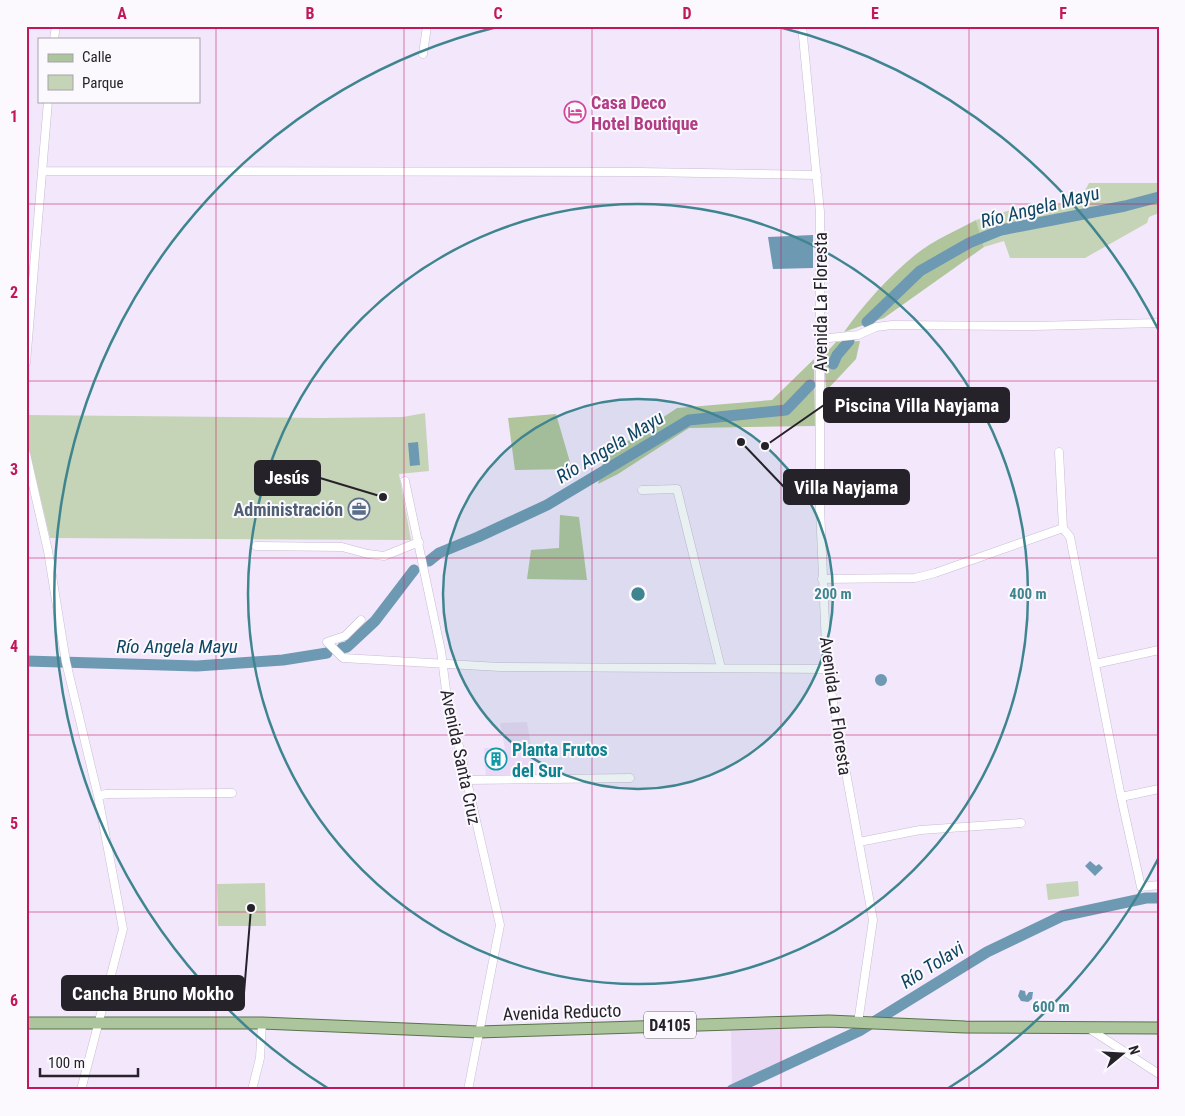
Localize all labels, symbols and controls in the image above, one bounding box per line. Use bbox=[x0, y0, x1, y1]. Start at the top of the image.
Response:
text: A bbox=[117, 4, 127, 23]
text: B bbox=[306, 4, 315, 23]
text: C bbox=[493, 4, 503, 23]
text: D bbox=[682, 4, 692, 23]
text: E bbox=[871, 4, 879, 23]
text: F bbox=[1059, 4, 1067, 23]
legend bbox=[38, 38, 200, 102]
text: Calle bbox=[82, 48, 112, 66]
text: Parque bbox=[82, 74, 124, 92]
place label: Casa Deco Hotel Boutique bbox=[591, 92, 699, 134]
hotel icon: Casa Deco Hotel Boutique bbox=[563, 100, 587, 124]
text: 1 bbox=[10, 107, 18, 126]
water label: Río Angela Mayu bbox=[978, 181, 1102, 233]
street label: Avenida La Floresta bbox=[810, 232, 831, 372]
text: 2 bbox=[10, 283, 18, 302]
callout: Piscina Villa Nayjama bbox=[824, 388, 1009, 422]
text: Piscina Villa Nayjama bbox=[835, 394, 999, 417]
water label: Río Angela Mayu bbox=[552, 406, 668, 488]
text: 3 bbox=[10, 460, 18, 479]
callout: Jesús bbox=[255, 461, 320, 495]
text: Jesús bbox=[264, 466, 310, 489]
callout: Villa Nayjama bbox=[784, 470, 909, 504]
text: Villa Nayjama bbox=[794, 476, 898, 499]
office icon: Administración bbox=[347, 497, 371, 521]
place label: Administración bbox=[234, 499, 343, 520]
centre of rings bbox=[629, 585, 647, 603]
text: 200 m bbox=[814, 585, 852, 603]
text: 400 m bbox=[1009, 585, 1047, 603]
water label: Río Angela Mayu bbox=[116, 635, 238, 658]
street label: Avenida La Floresta bbox=[816, 635, 856, 777]
text: 4 bbox=[10, 637, 18, 656]
street label: Avenida Santa Cruz bbox=[436, 688, 486, 827]
place label: Planta Frutos del Sur bbox=[512, 739, 608, 781]
building icon: Planta Frutos del Sur bbox=[484, 747, 508, 771]
text: 5 bbox=[10, 814, 18, 833]
water label: Río Tolavi bbox=[896, 936, 969, 993]
callout: Cancha Bruno Mokho bbox=[62, 976, 244, 1010]
text: Cancha Bruno Mokho bbox=[72, 982, 234, 1005]
text: 6 bbox=[10, 991, 18, 1010]
text: 600 m bbox=[1032, 998, 1070, 1016]
street label: Avenida Reducto bbox=[502, 999, 622, 1025]
road number: D4105 bbox=[644, 1012, 696, 1038]
north arrow bbox=[1098, 1028, 1148, 1078]
text: N bbox=[1125, 1043, 1143, 1057]
scale bar bbox=[40, 1046, 138, 1078]
text: 100 m bbox=[48, 1054, 85, 1072]

